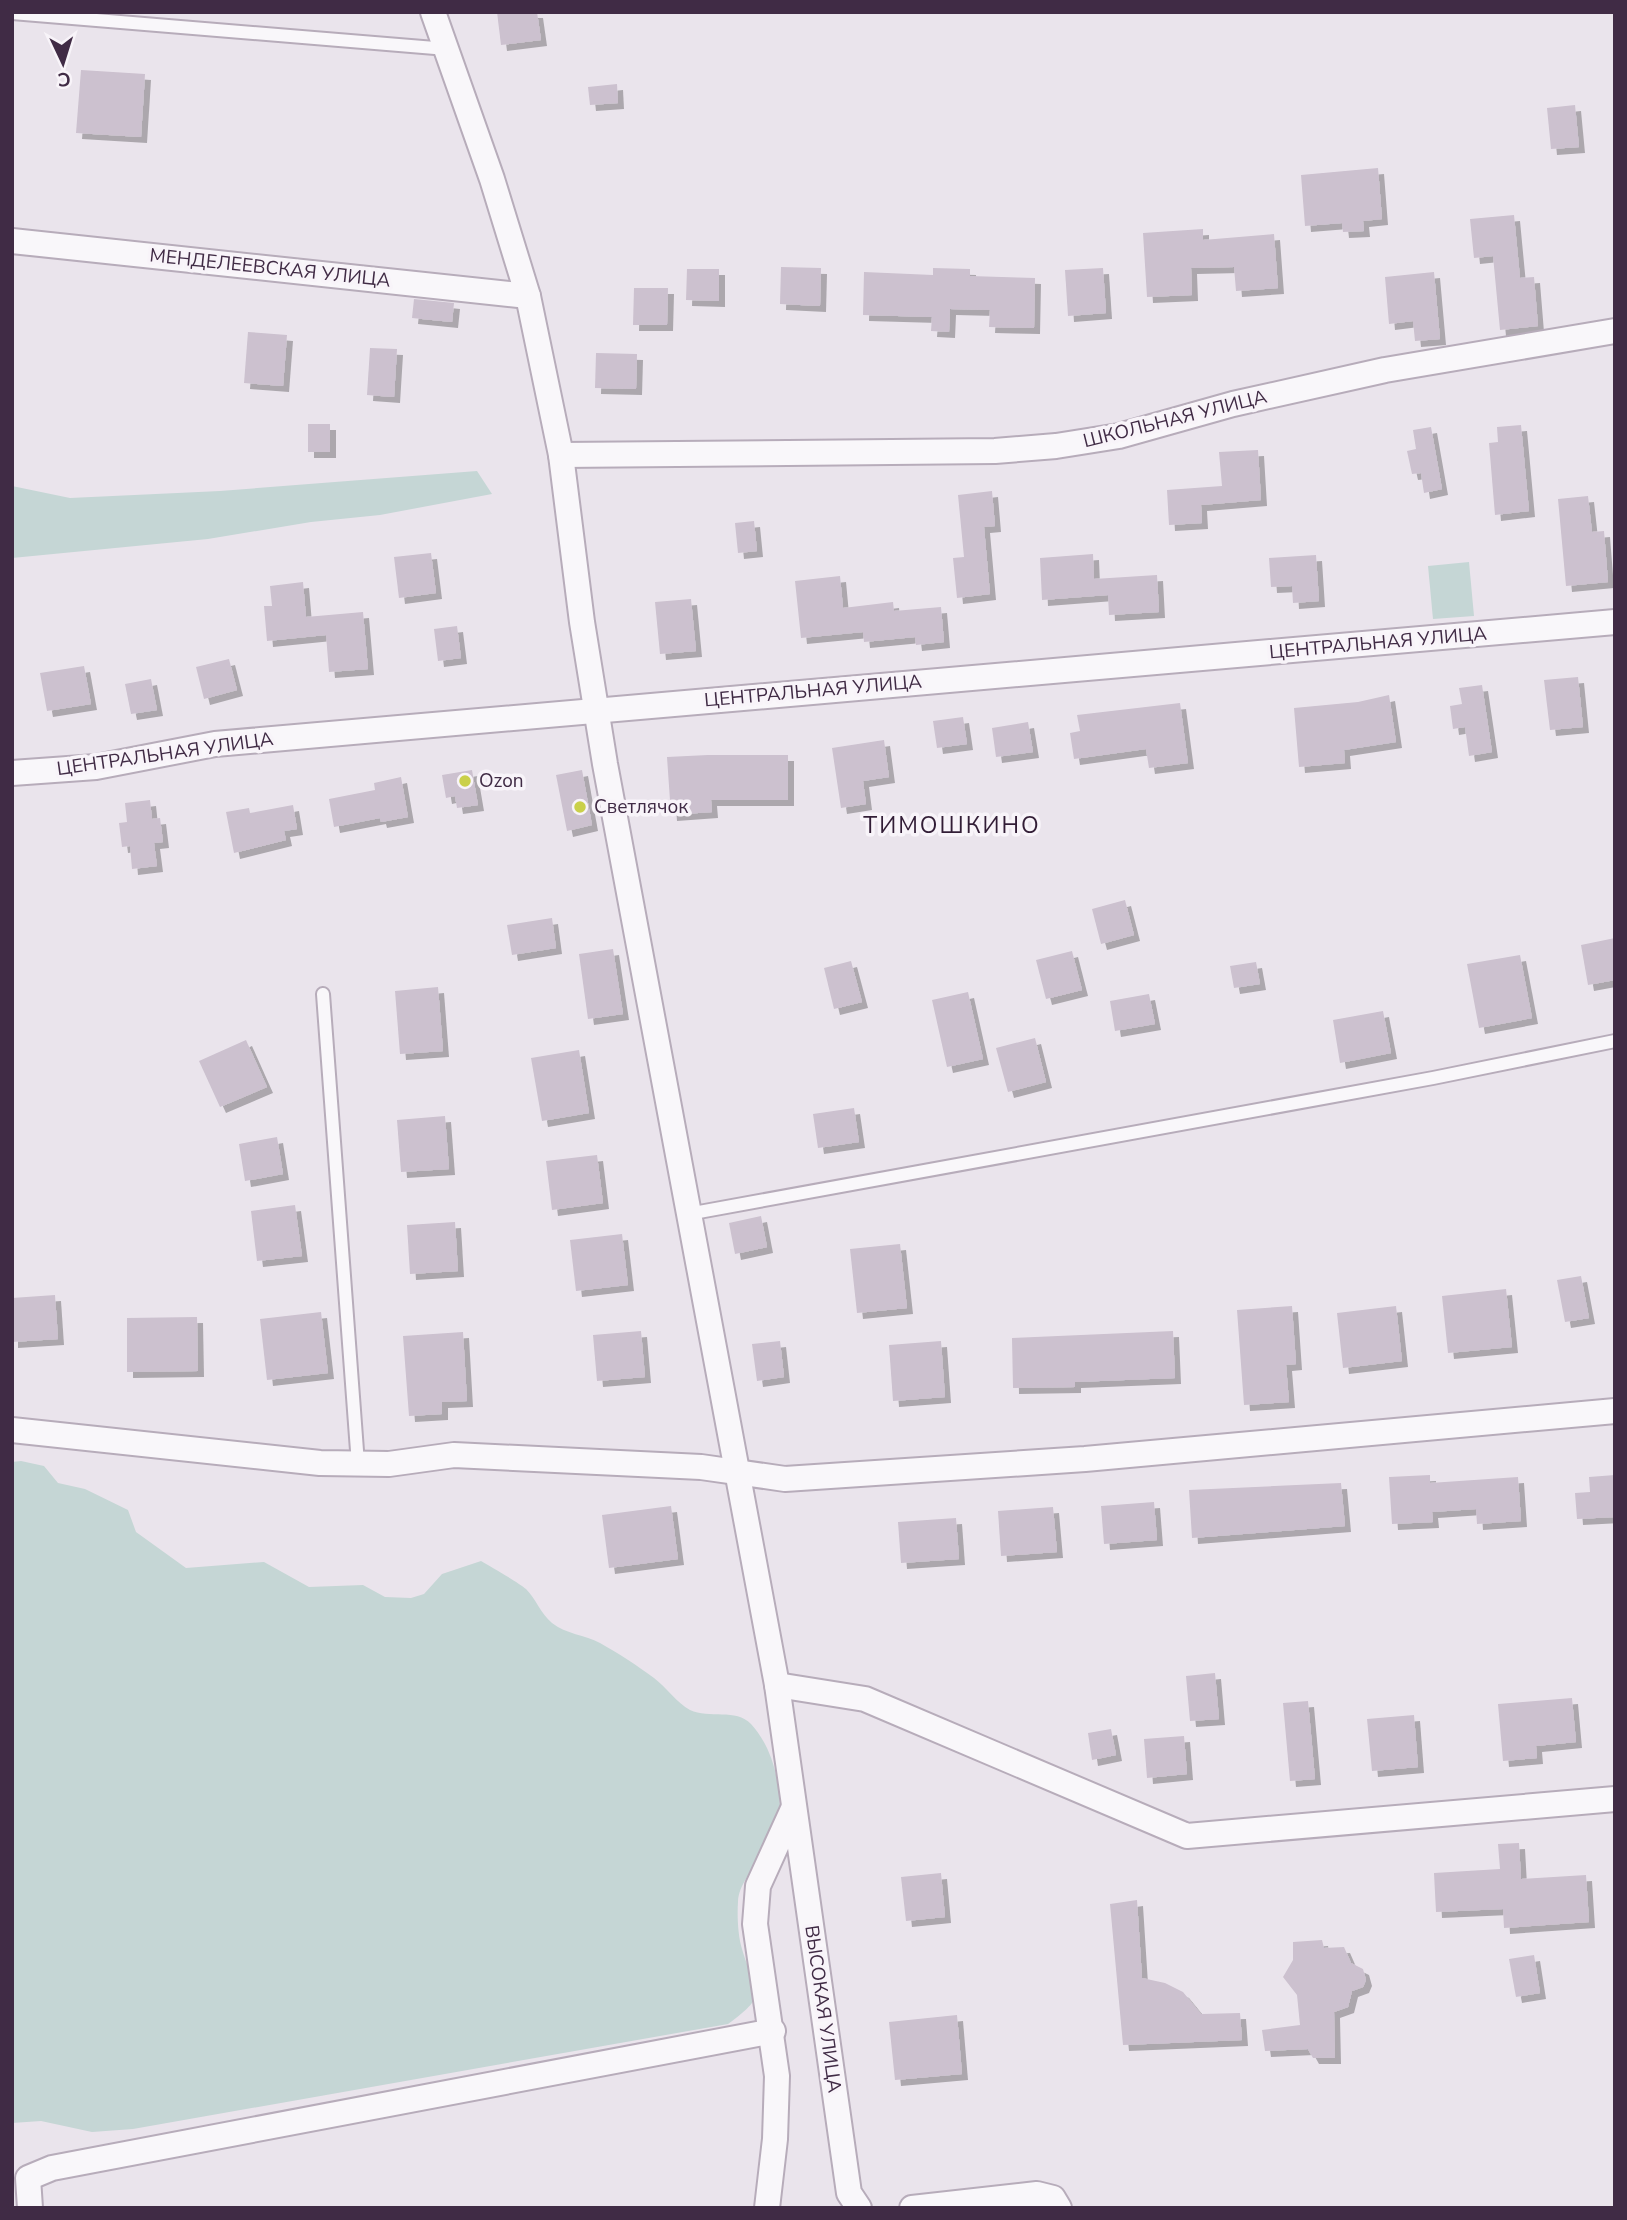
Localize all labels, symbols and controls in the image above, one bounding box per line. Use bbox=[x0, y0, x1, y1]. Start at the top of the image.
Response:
north arrow bbox=[28, 28, 98, 98]
text: С bbox=[57, 66, 71, 92]
street label: МЕНДЕЛЕЕВСКАЯ УЛИЦА bbox=[148, 242, 392, 294]
street label: ШКОЛЬНАЯ УЛИЦА bbox=[1080, 384, 1270, 454]
street label: ЦЕНТРАЛЬНАЯ УЛИЦА bbox=[1268, 621, 1488, 665]
street label: ЦЕНТРАЛЬНАЯ УЛИЦА bbox=[703, 669, 923, 713]
street label: ЦЕНТРАЛЬНАЯ УЛИЦА bbox=[55, 726, 275, 782]
place label: Ozon bbox=[479, 768, 524, 794]
marker: Ozon bbox=[457, 773, 473, 789]
place label: Светлячок bbox=[594, 794, 688, 820]
marker: Светлячок bbox=[572, 799, 588, 815]
district label: ТИМОШКИНО bbox=[863, 810, 1041, 841]
street label: ВЫСОКАЯ УЛИЦА bbox=[798, 1924, 848, 2095]

